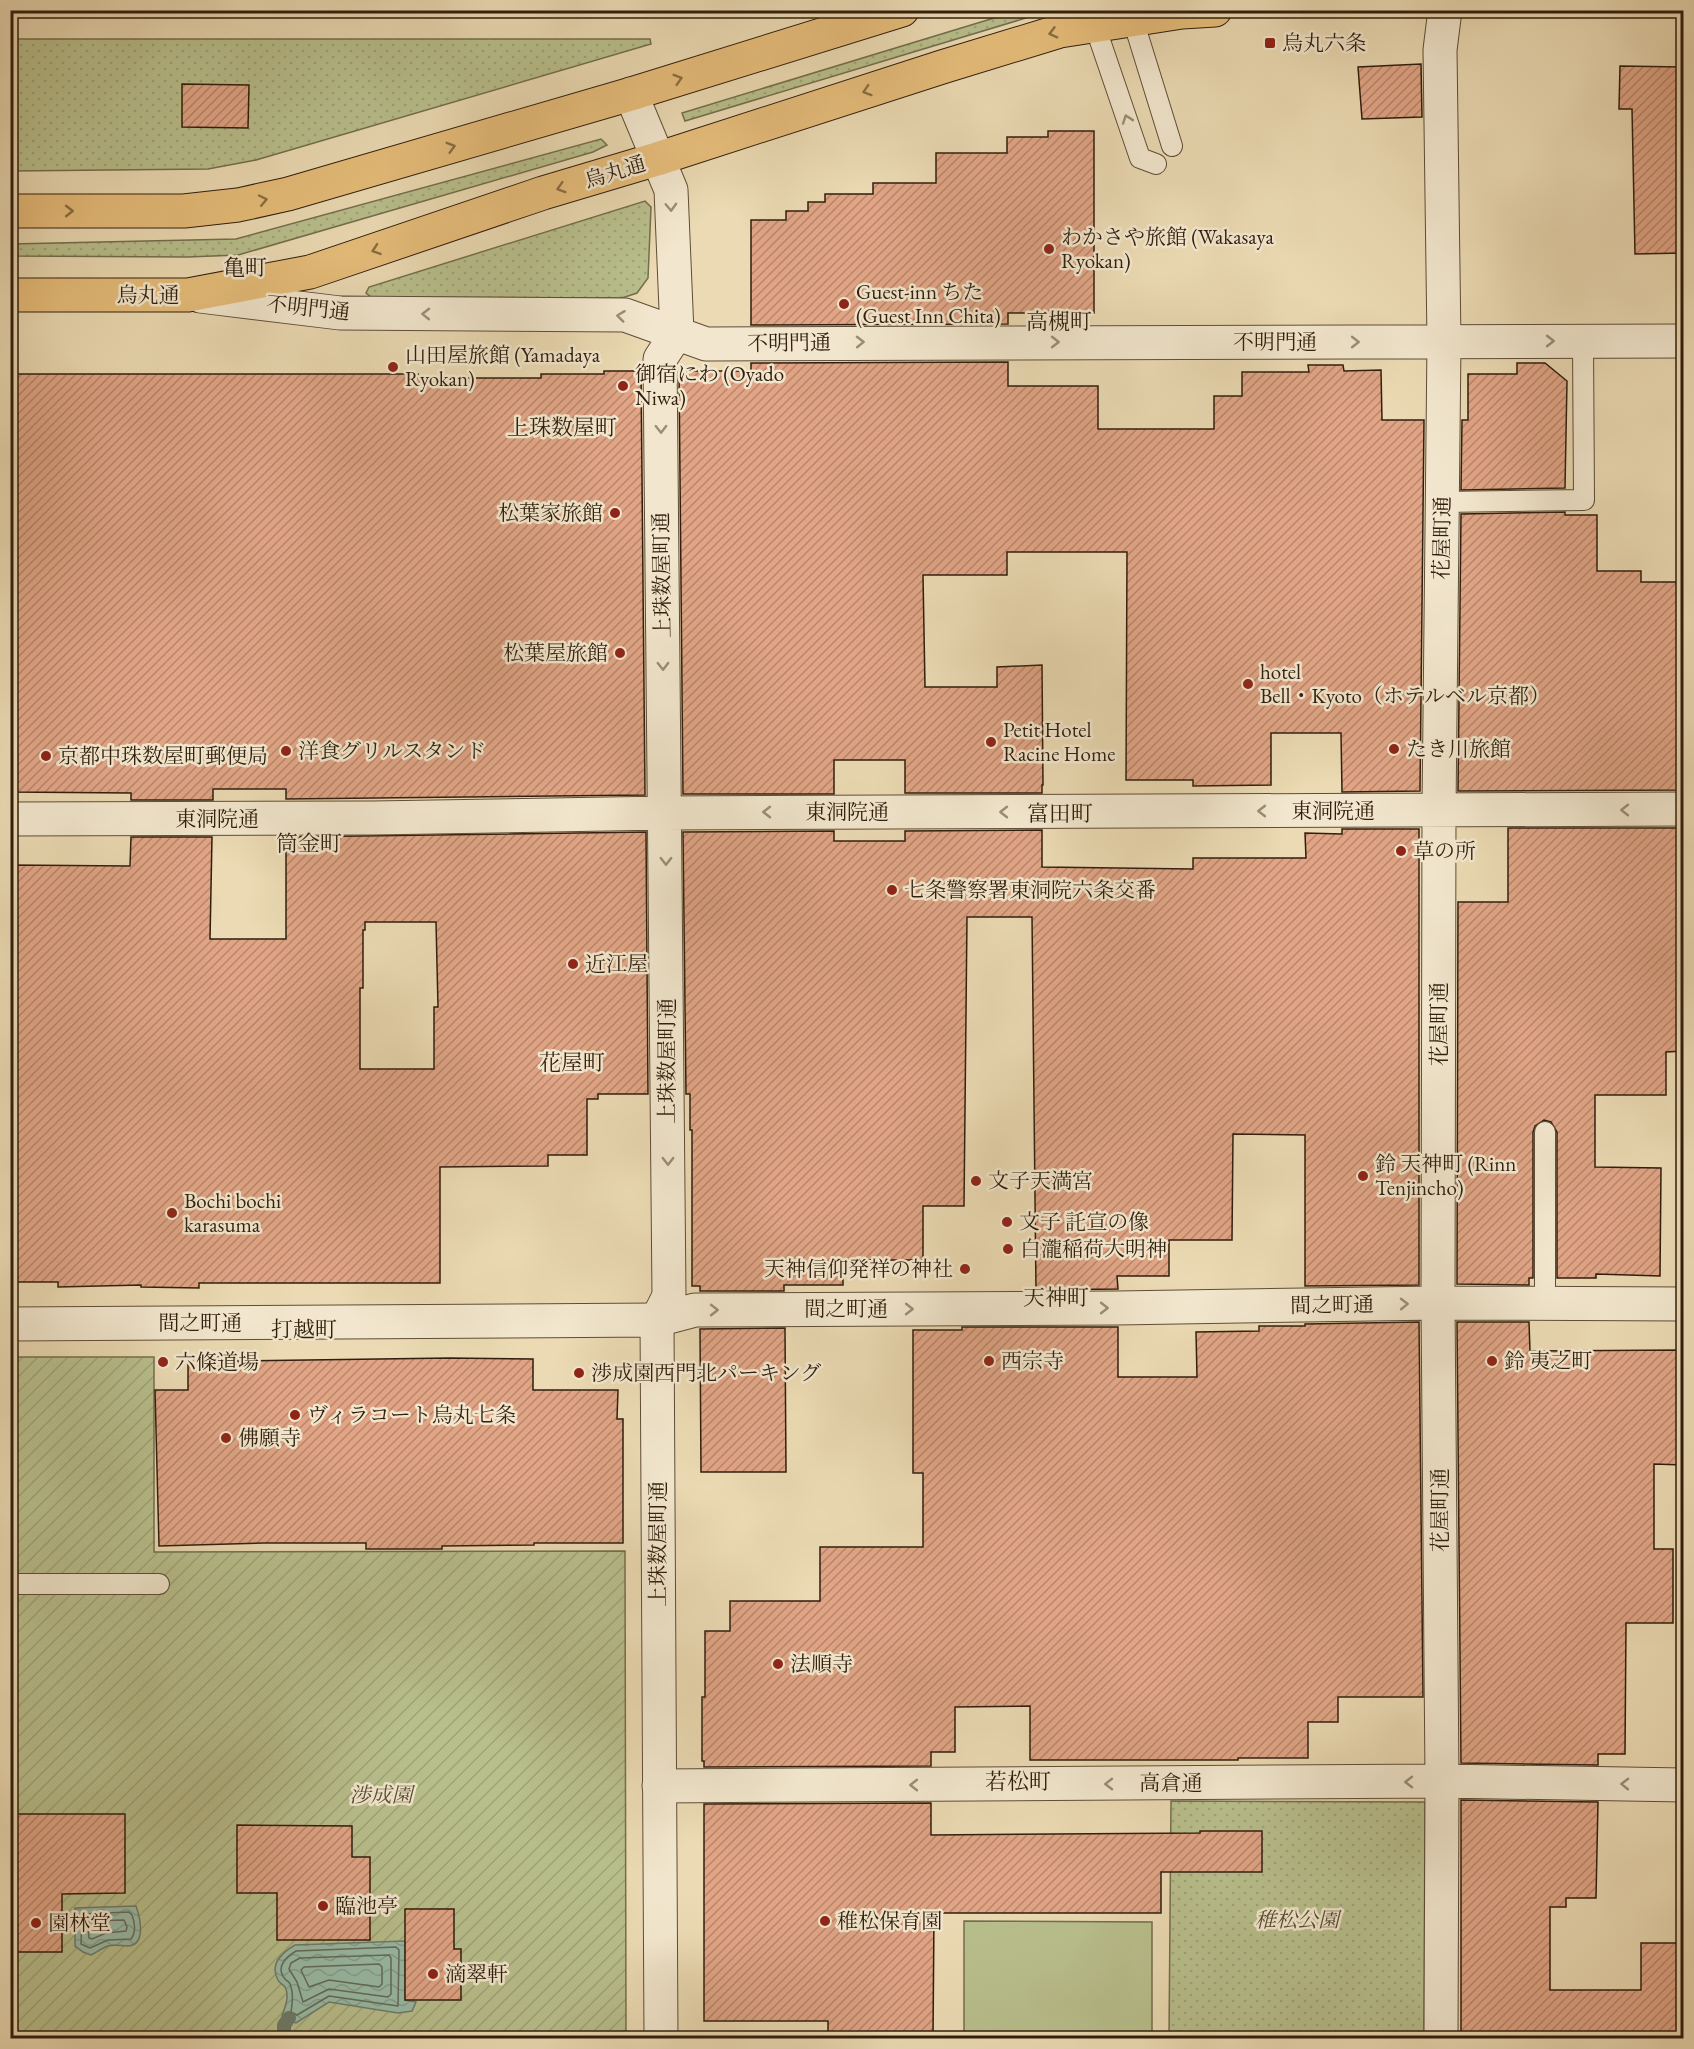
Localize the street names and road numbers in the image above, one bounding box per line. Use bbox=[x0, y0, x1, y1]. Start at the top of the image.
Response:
street label: 烏丸通 bbox=[581, 149, 649, 194]
street label: 烏丸通 bbox=[117, 281, 180, 308]
street label: 不明門通 bbox=[265, 290, 351, 325]
street label: 不明門通 bbox=[747, 328, 831, 357]
street label: 不明門通 bbox=[1233, 328, 1317, 355]
street label: 花屋町通 bbox=[1427, 496, 1456, 580]
street label: 上珠数屋町通 bbox=[647, 512, 676, 638]
street label: 東洞院通 bbox=[1291, 797, 1375, 824]
street label: 東洞院通 bbox=[805, 798, 889, 825]
street label: 東洞院通 bbox=[175, 805, 259, 832]
street label: 花屋町通 bbox=[1425, 982, 1452, 1066]
street label: 上珠数屋町通 bbox=[653, 998, 680, 1124]
street label: 間之町通 bbox=[1290, 1290, 1374, 1319]
street label: 間之町通 bbox=[804, 1295, 888, 1322]
street label: 間之町通 bbox=[158, 1309, 242, 1336]
street label: 花屋町通 bbox=[1426, 1468, 1453, 1552]
street label: 上珠数屋町通 bbox=[644, 1481, 671, 1607]
street label: 高倉通 bbox=[1140, 1769, 1203, 1796]

